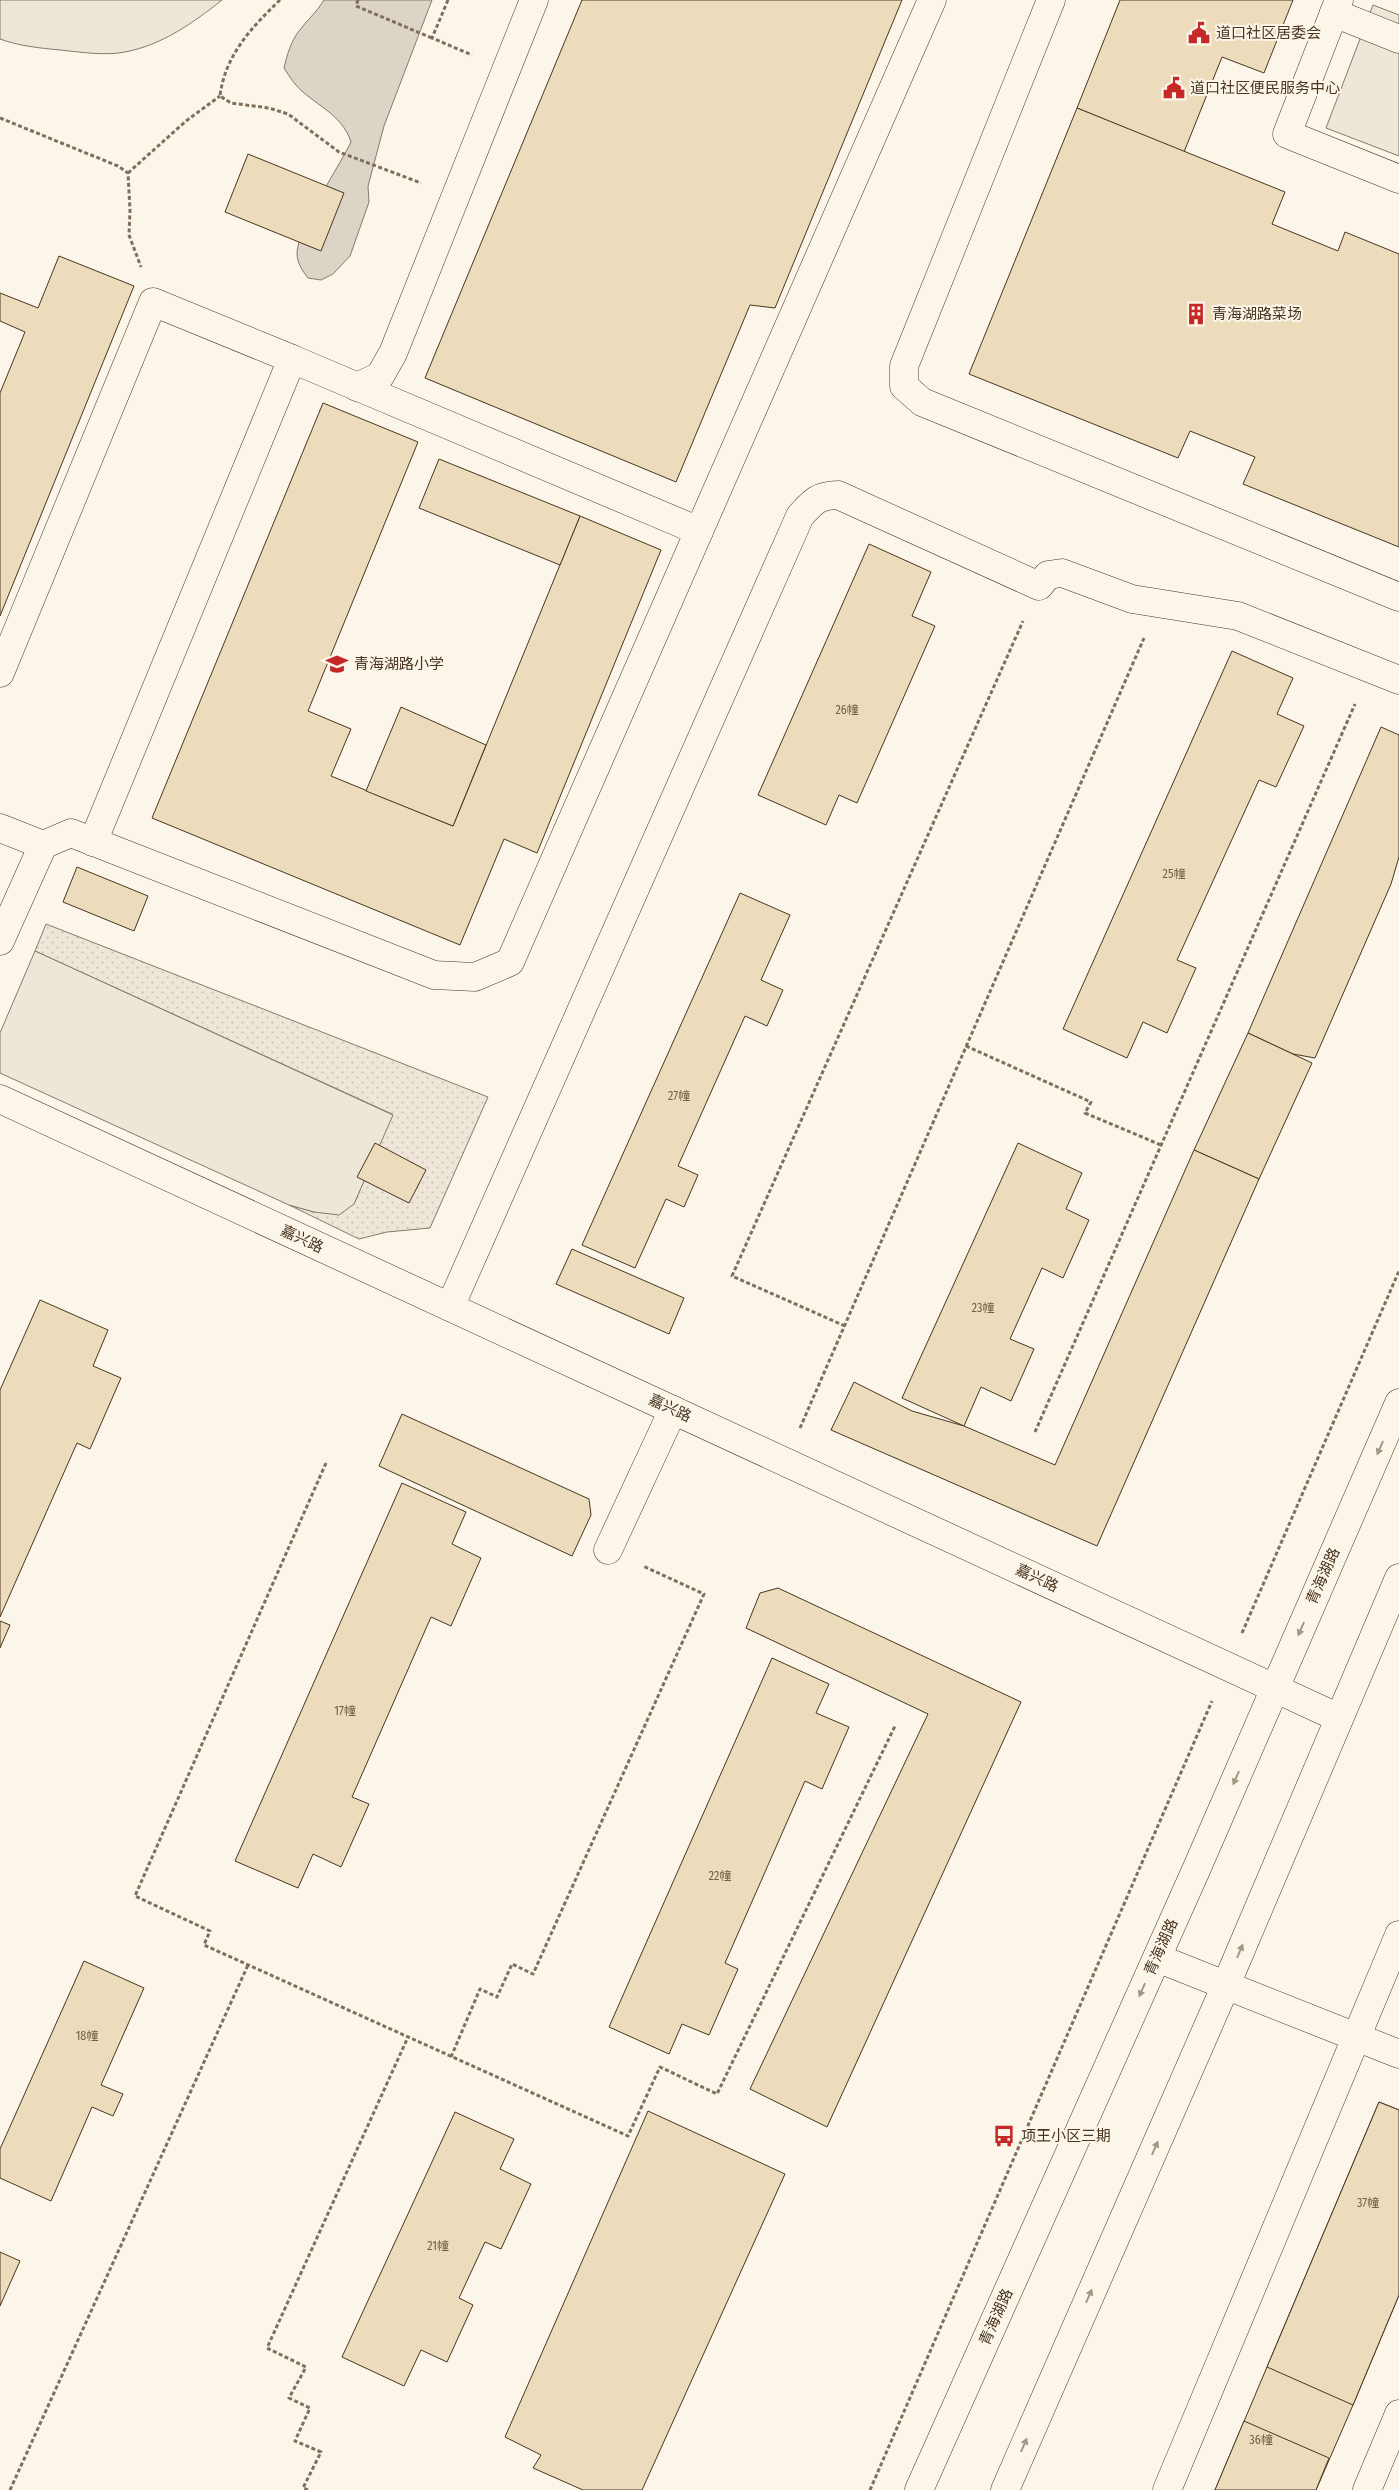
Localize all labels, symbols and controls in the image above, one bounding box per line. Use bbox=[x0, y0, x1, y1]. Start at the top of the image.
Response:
public building icon: 道口社区居委会 bbox=[1186, 20, 1212, 46]
place label: 道口社区居委会 bbox=[1216, 24, 1321, 42]
public building icon: 道口社区便民服务中心 bbox=[1161, 75, 1187, 101]
place label: 道口社区便民服务中心 bbox=[1190, 79, 1340, 97]
building icon: 青海湖路菜场 bbox=[1183, 301, 1209, 327]
place label: 青海湖路菜场 bbox=[1212, 305, 1302, 323]
school or university icon: 青海湖路小学 bbox=[324, 651, 350, 677]
place label: 青海湖路小学 bbox=[354, 655, 444, 673]
house number: 26幢 bbox=[835, 703, 859, 717]
house number: 25幢 bbox=[1163, 867, 1185, 881]
house number: 27幢 bbox=[668, 1089, 690, 1103]
street label: 嘉兴路 bbox=[278, 1221, 326, 1257]
house number: 23幢 bbox=[972, 1301, 994, 1315]
street label: 嘉兴路 bbox=[646, 1390, 694, 1426]
one-way arrow bbox=[1375, 1441, 1383, 1455]
street label: 青海湖路 bbox=[1303, 1545, 1343, 1607]
street label: 嘉兴路 bbox=[1013, 1560, 1061, 1596]
one-way arrow bbox=[1296, 1622, 1304, 1636]
house number: 17幢 bbox=[334, 1704, 356, 1718]
one-way arrow bbox=[1232, 1771, 1240, 1785]
house number: 22幢 bbox=[709, 1869, 731, 1883]
street label: 青海湖路 bbox=[1141, 1916, 1181, 1978]
one-way arrow bbox=[1237, 1943, 1245, 1958]
one-way arrow bbox=[1138, 1983, 1146, 1997]
house number: 18幢 bbox=[76, 2029, 98, 2043]
bus stop icon: 项王小区三期 bbox=[991, 2123, 1017, 2149]
place label: 项王小区三期 bbox=[1021, 2127, 1111, 2145]
one-way arrow bbox=[1151, 2141, 1159, 2155]
house number: 37幢 bbox=[1357, 2196, 1379, 2210]
house number: 21幢 bbox=[427, 2239, 449, 2253]
street label: 青海湖路 bbox=[976, 2286, 1016, 2348]
one-way arrow bbox=[1086, 2289, 1094, 2303]
house number: 36幢 bbox=[1249, 2433, 1273, 2447]
one-way arrow bbox=[1021, 2438, 1029, 2452]

